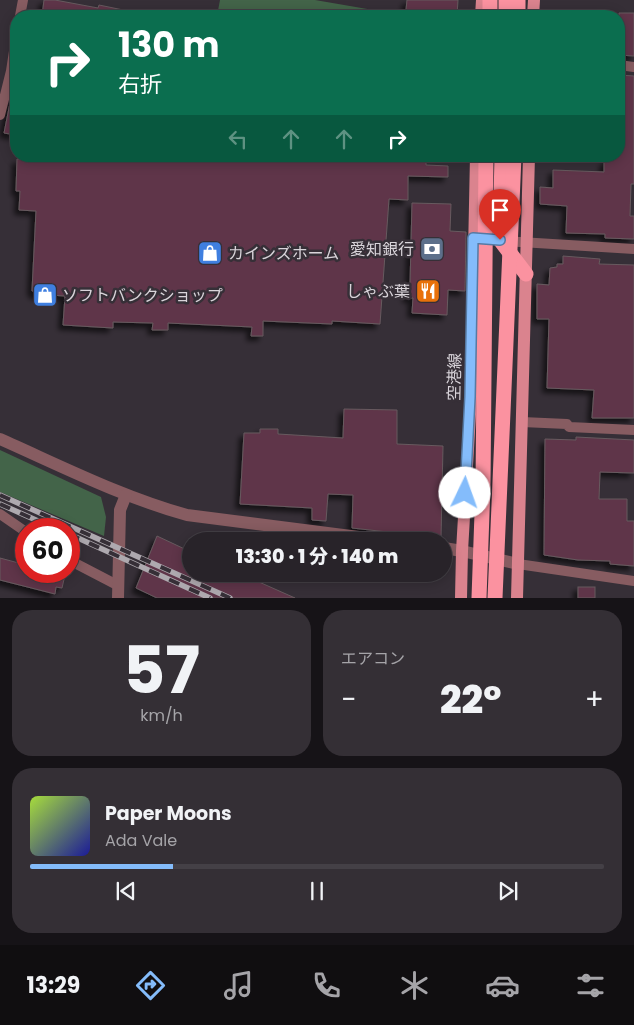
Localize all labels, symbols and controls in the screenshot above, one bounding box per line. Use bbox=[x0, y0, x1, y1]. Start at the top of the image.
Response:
text: 130 m bbox=[118, 20, 220, 69]
icon: right bbox=[35, 30, 100, 95]
text: 右折 bbox=[118, 69, 162, 100]
icon: left bbox=[224, 125, 252, 153]
icon: ahead bbox=[277, 125, 305, 153]
icon: ahead bbox=[330, 125, 358, 153]
icon: right bbox=[383, 125, 411, 153]
pin bbox=[479, 189, 521, 240]
icon: arrive bbox=[486, 196, 514, 224]
bank icon: 愛知銀行 bbox=[419, 236, 445, 262]
place label: 愛知銀行 bbox=[350, 238, 414, 261]
shop icon: カインズホーム bbox=[197, 240, 223, 266]
place label: カインズホーム bbox=[228, 242, 339, 265]
restaurant icon: しゃぶ葉 bbox=[415, 278, 441, 304]
place label: しゃぶ葉 bbox=[346, 280, 410, 303]
shop icon: ソフトバンクショップ bbox=[32, 282, 58, 308]
place label: ソフトバンクショップ bbox=[62, 284, 223, 307]
street label: 空港線 bbox=[443, 353, 466, 401]
position arrow bbox=[438, 466, 490, 518]
speed limit sign: 60 bbox=[15, 518, 80, 583]
text: 13:30 · 1 分 · 140 m bbox=[236, 543, 398, 570]
text: 57 bbox=[123, 625, 200, 716]
text: エアコン bbox=[341, 647, 405, 670]
text: 22° bbox=[440, 673, 501, 726]
text: − bbox=[341, 680, 356, 719]
text: + bbox=[585, 680, 604, 719]
text: km/h bbox=[140, 704, 183, 727]
text: Paper Moons bbox=[105, 800, 232, 827]
text: Ada Vale bbox=[105, 829, 177, 852]
icon: previous bbox=[112, 877, 140, 905]
icon: pause bbox=[303, 877, 331, 905]
icon: next bbox=[494, 877, 522, 905]
icon: directions bbox=[133, 968, 168, 1003]
icon: music bbox=[221, 968, 256, 1003]
icon: phone bbox=[309, 968, 344, 1003]
icon: climate bbox=[397, 968, 432, 1003]
icon: car bbox=[485, 968, 520, 1003]
icon: filters bbox=[573, 968, 608, 1003]
text: 13:29 bbox=[26, 970, 80, 1001]

